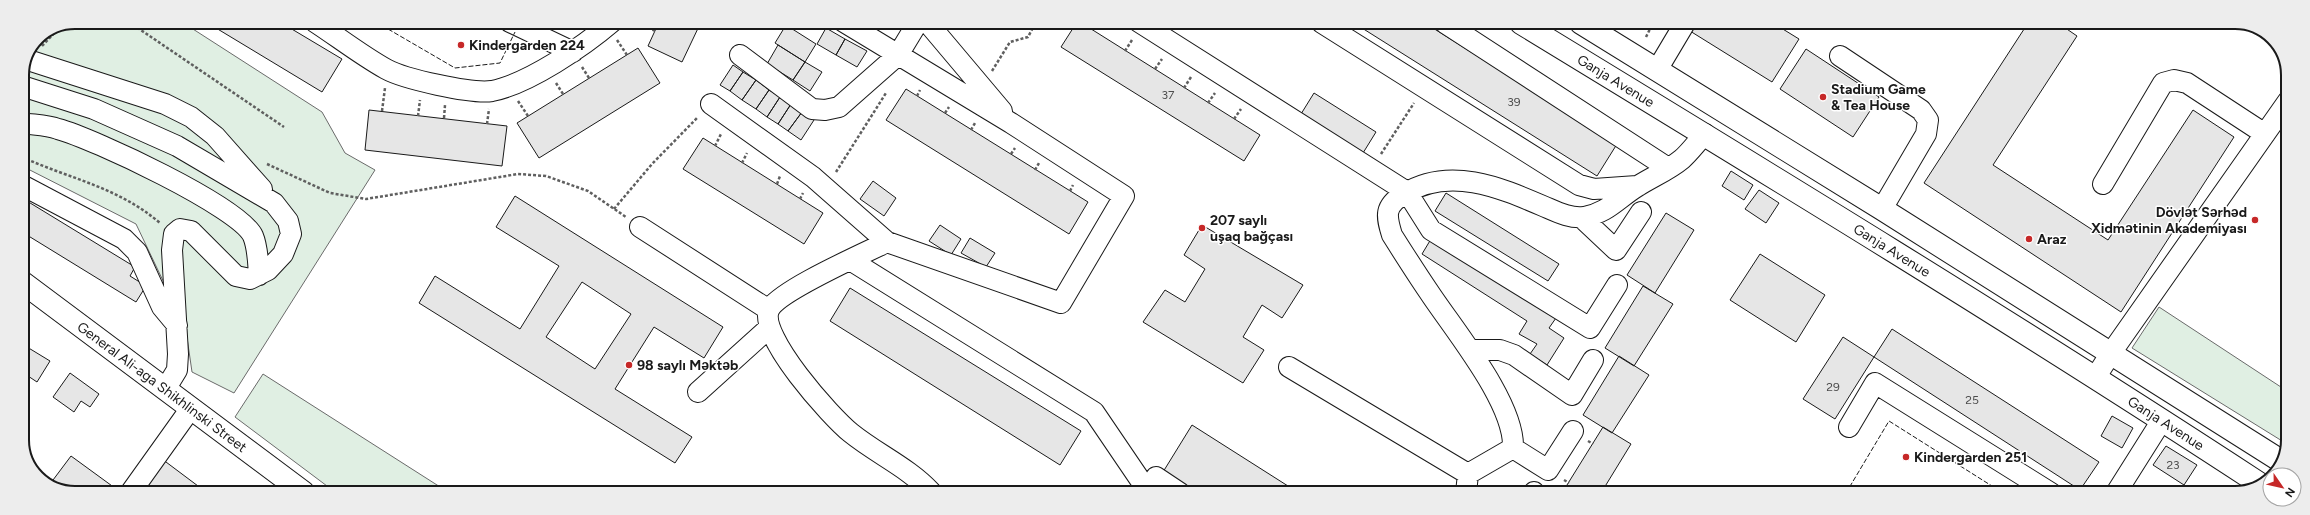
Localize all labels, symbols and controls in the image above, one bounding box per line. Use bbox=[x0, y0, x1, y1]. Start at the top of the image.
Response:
place label: Kindergarden 224 bbox=[469, 37, 585, 54]
marker: Kindergarden 224 bbox=[456, 40, 466, 50]
street label: Ganja Avenue bbox=[1574, 51, 1658, 111]
place label: Stadium Game & Tea House bbox=[1831, 81, 1926, 114]
house number: 37 bbox=[1162, 88, 1175, 102]
marker: Stadium Game & Tea House bbox=[1818, 92, 1828, 102]
house number: 39 bbox=[1507, 95, 1521, 109]
place label: Dövlət Sərhəd Xidmətinin Akademiyası bbox=[2091, 204, 2247, 237]
place label: 207 saylı uşaq bağçası bbox=[1210, 212, 1293, 245]
marker: Dövlət Sərhəd Xidmətinin Akademiyası bbox=[2250, 215, 2260, 225]
street label: Ganja Avenue bbox=[1850, 220, 1934, 281]
marker: 207 saylı uşaq bağçası bbox=[1197, 223, 1207, 233]
place label: Araz bbox=[2037, 231, 2067, 248]
marker: Araz bbox=[2024, 234, 2034, 244]
street label: General Ali-aga Shikhlinski Street bbox=[74, 318, 250, 456]
place label: 98 saylı Məktəb bbox=[637, 357, 738, 374]
marker: 98 saylı Məktəb bbox=[624, 360, 634, 370]
house number: 29 bbox=[1826, 380, 1840, 394]
street label: Ganja Avenue bbox=[2125, 392, 2208, 454]
house number: 25 bbox=[1965, 393, 1979, 407]
place label: Kindergarden 251 bbox=[1914, 449, 2027, 466]
marker: Kindergarden 251 bbox=[1901, 452, 1911, 462]
house number: 23 bbox=[2166, 458, 2180, 472]
north arrow bbox=[2262, 467, 2302, 507]
text: N bbox=[2282, 485, 2298, 499]

